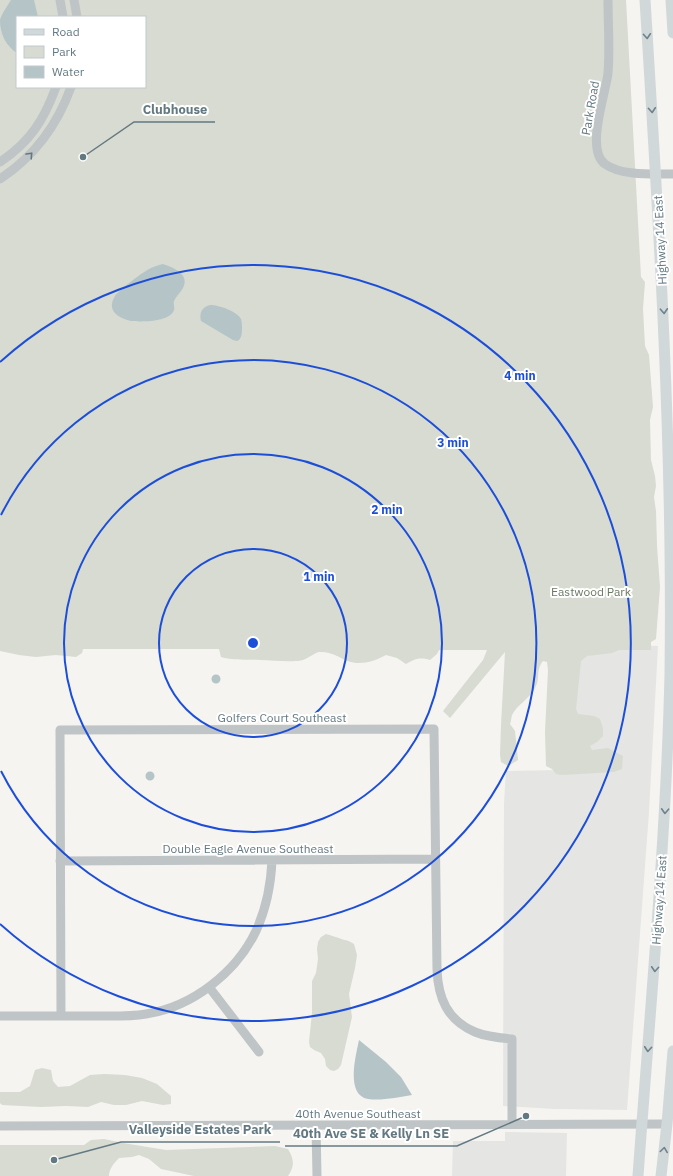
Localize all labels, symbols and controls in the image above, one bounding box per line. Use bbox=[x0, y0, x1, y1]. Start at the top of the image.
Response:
legend bbox=[16, 16, 146, 88]
text: Road bbox=[52, 24, 80, 39]
one-way arrow bbox=[643, 33, 651, 39]
text: Park bbox=[52, 44, 77, 59]
text: Water bbox=[52, 64, 85, 79]
street label: Park Road bbox=[578, 80, 602, 136]
callout: Clubhouse bbox=[134, 97, 215, 122]
text: Clubhouse bbox=[143, 101, 207, 118]
one-way arrow bbox=[647, 107, 656, 113]
one-way arrow bbox=[26, 152, 33, 160]
street label: Highway 14 East bbox=[650, 195, 670, 285]
one-way arrow bbox=[659, 308, 668, 314]
text: 4 min bbox=[504, 368, 536, 383]
text: 3 min bbox=[437, 435, 469, 450]
text: 2 min bbox=[371, 502, 403, 517]
text: 1 min bbox=[303, 569, 335, 584]
park label: Eastwood Park bbox=[551, 584, 632, 599]
centre of rings bbox=[246, 636, 260, 650]
street label: Golfers Court Southeast bbox=[218, 710, 346, 725]
one-way arrow bbox=[660, 808, 669, 814]
street label: Double Eagle Avenue Southeast bbox=[162, 841, 334, 856]
street label: Highway 14 East bbox=[648, 855, 670, 945]
one-way arrow bbox=[650, 966, 659, 972]
one-way arrow bbox=[644, 1046, 653, 1052]
street label: 40th Avenue Southeast bbox=[295, 1106, 421, 1121]
callout: Valleyside Estates Park bbox=[121, 1117, 280, 1142]
text: Valleyside Estates Park bbox=[129, 1121, 272, 1138]
callout: 40th Ave SE & Kelly Ln SE bbox=[285, 1121, 457, 1146]
text: 40th Ave SE & Kelly Ln SE bbox=[293, 1125, 449, 1142]
one-way arrow bbox=[659, 1147, 668, 1153]

